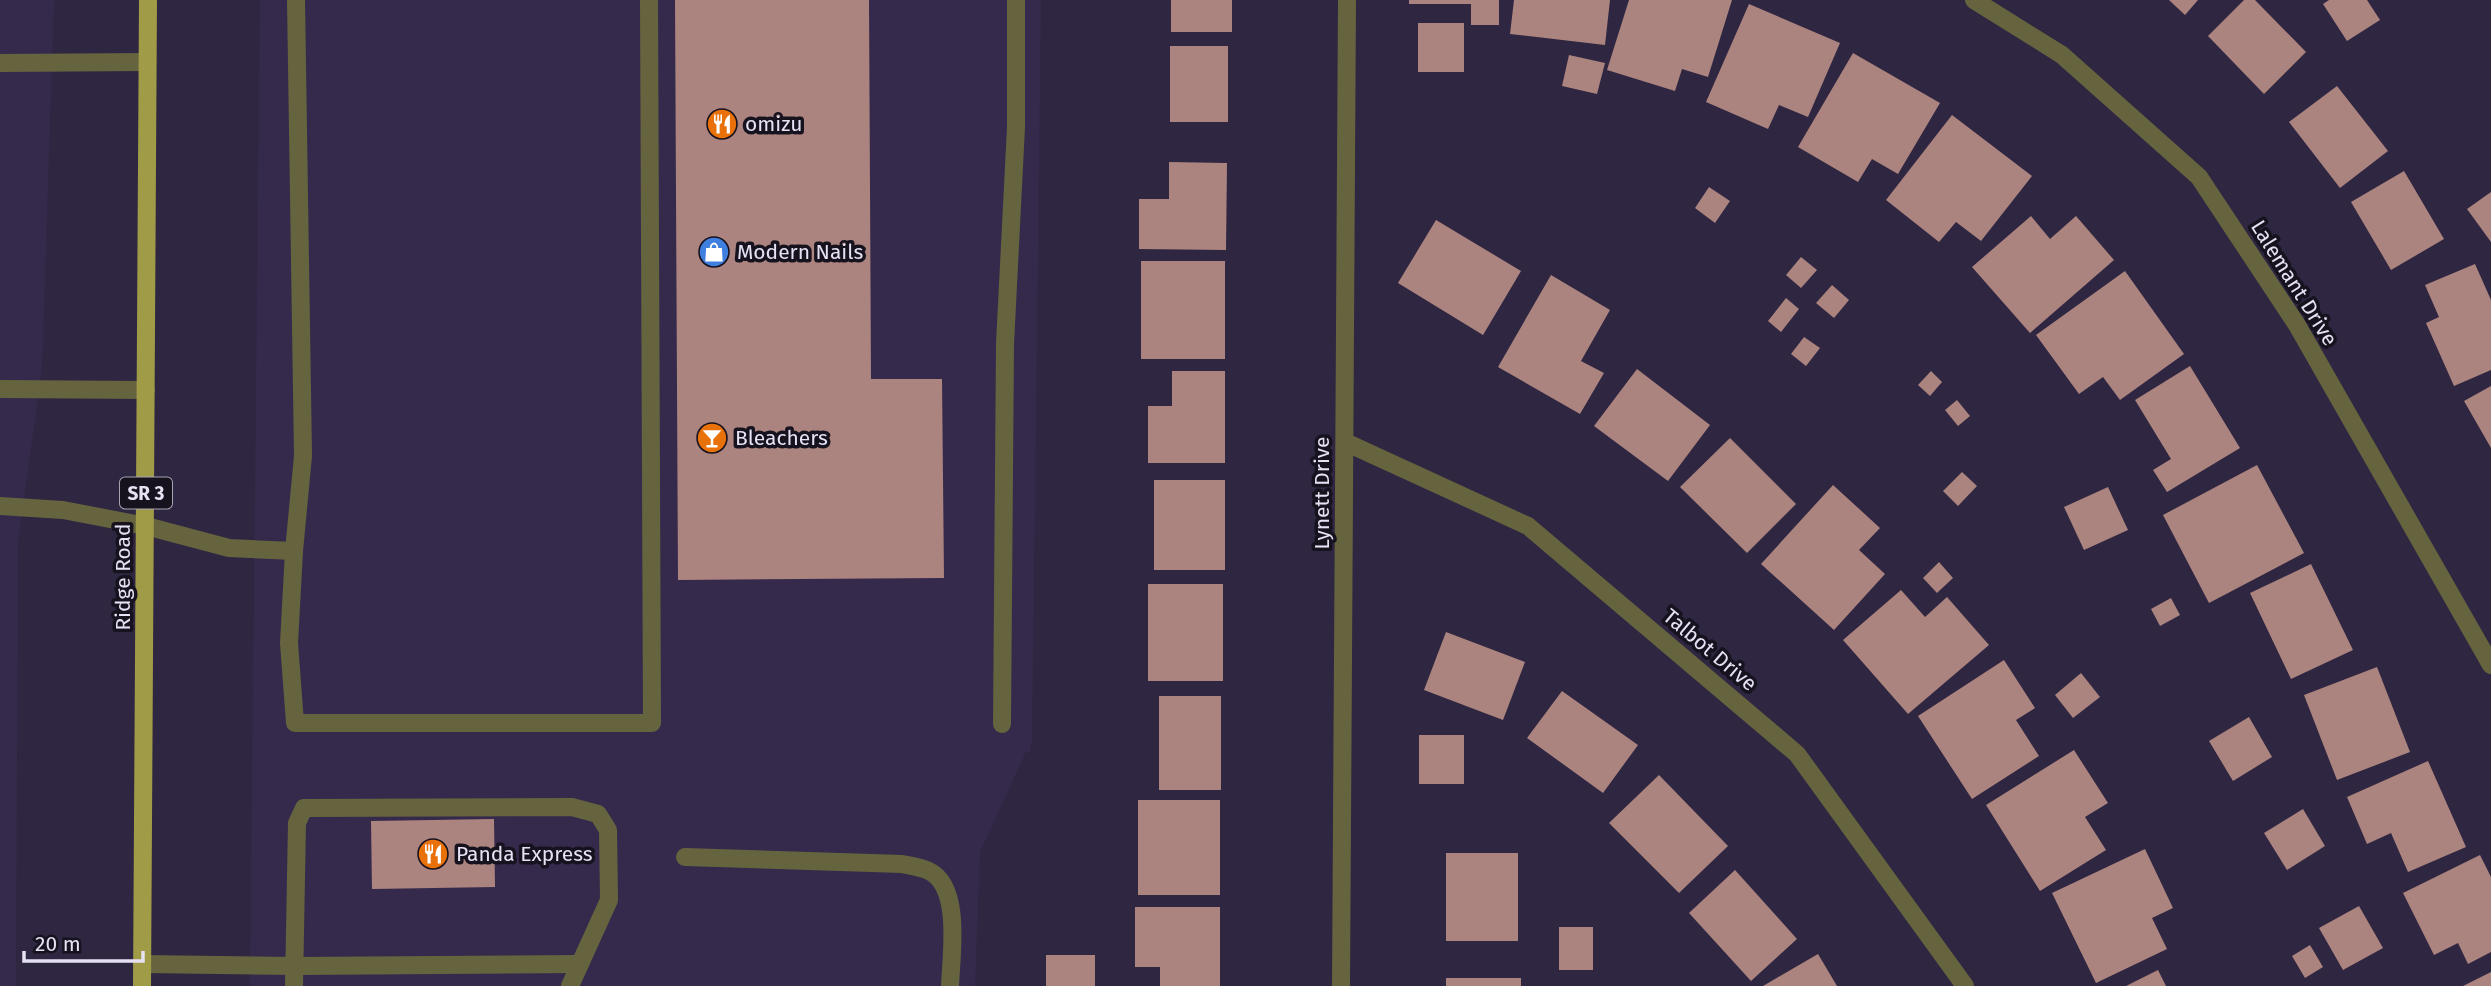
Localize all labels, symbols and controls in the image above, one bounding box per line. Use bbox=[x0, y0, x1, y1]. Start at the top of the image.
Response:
restaurant icon: omizu bbox=[705, 107, 739, 141]
place label: omizu bbox=[745, 111, 802, 137]
street label: Lalemant Drive bbox=[2245, 215, 2343, 351]
shop icon: Modern Nails bbox=[697, 235, 731, 269]
place label: Modern Nails bbox=[737, 239, 863, 265]
bar icon: Bleachers bbox=[695, 421, 729, 455]
place label: Bleachers bbox=[735, 425, 828, 451]
street label: Lynett Drive bbox=[1309, 436, 1335, 550]
road number: SR 3 bbox=[120, 478, 172, 508]
street label: Ridge Road bbox=[110, 523, 136, 631]
street label: Talbot Drive bbox=[1658, 603, 1762, 697]
restaurant icon: Panda Express bbox=[416, 837, 450, 871]
place label: Panda Express bbox=[456, 841, 593, 867]
scale bar bbox=[24, 920, 144, 964]
text: 20 m bbox=[35, 931, 81, 957]

